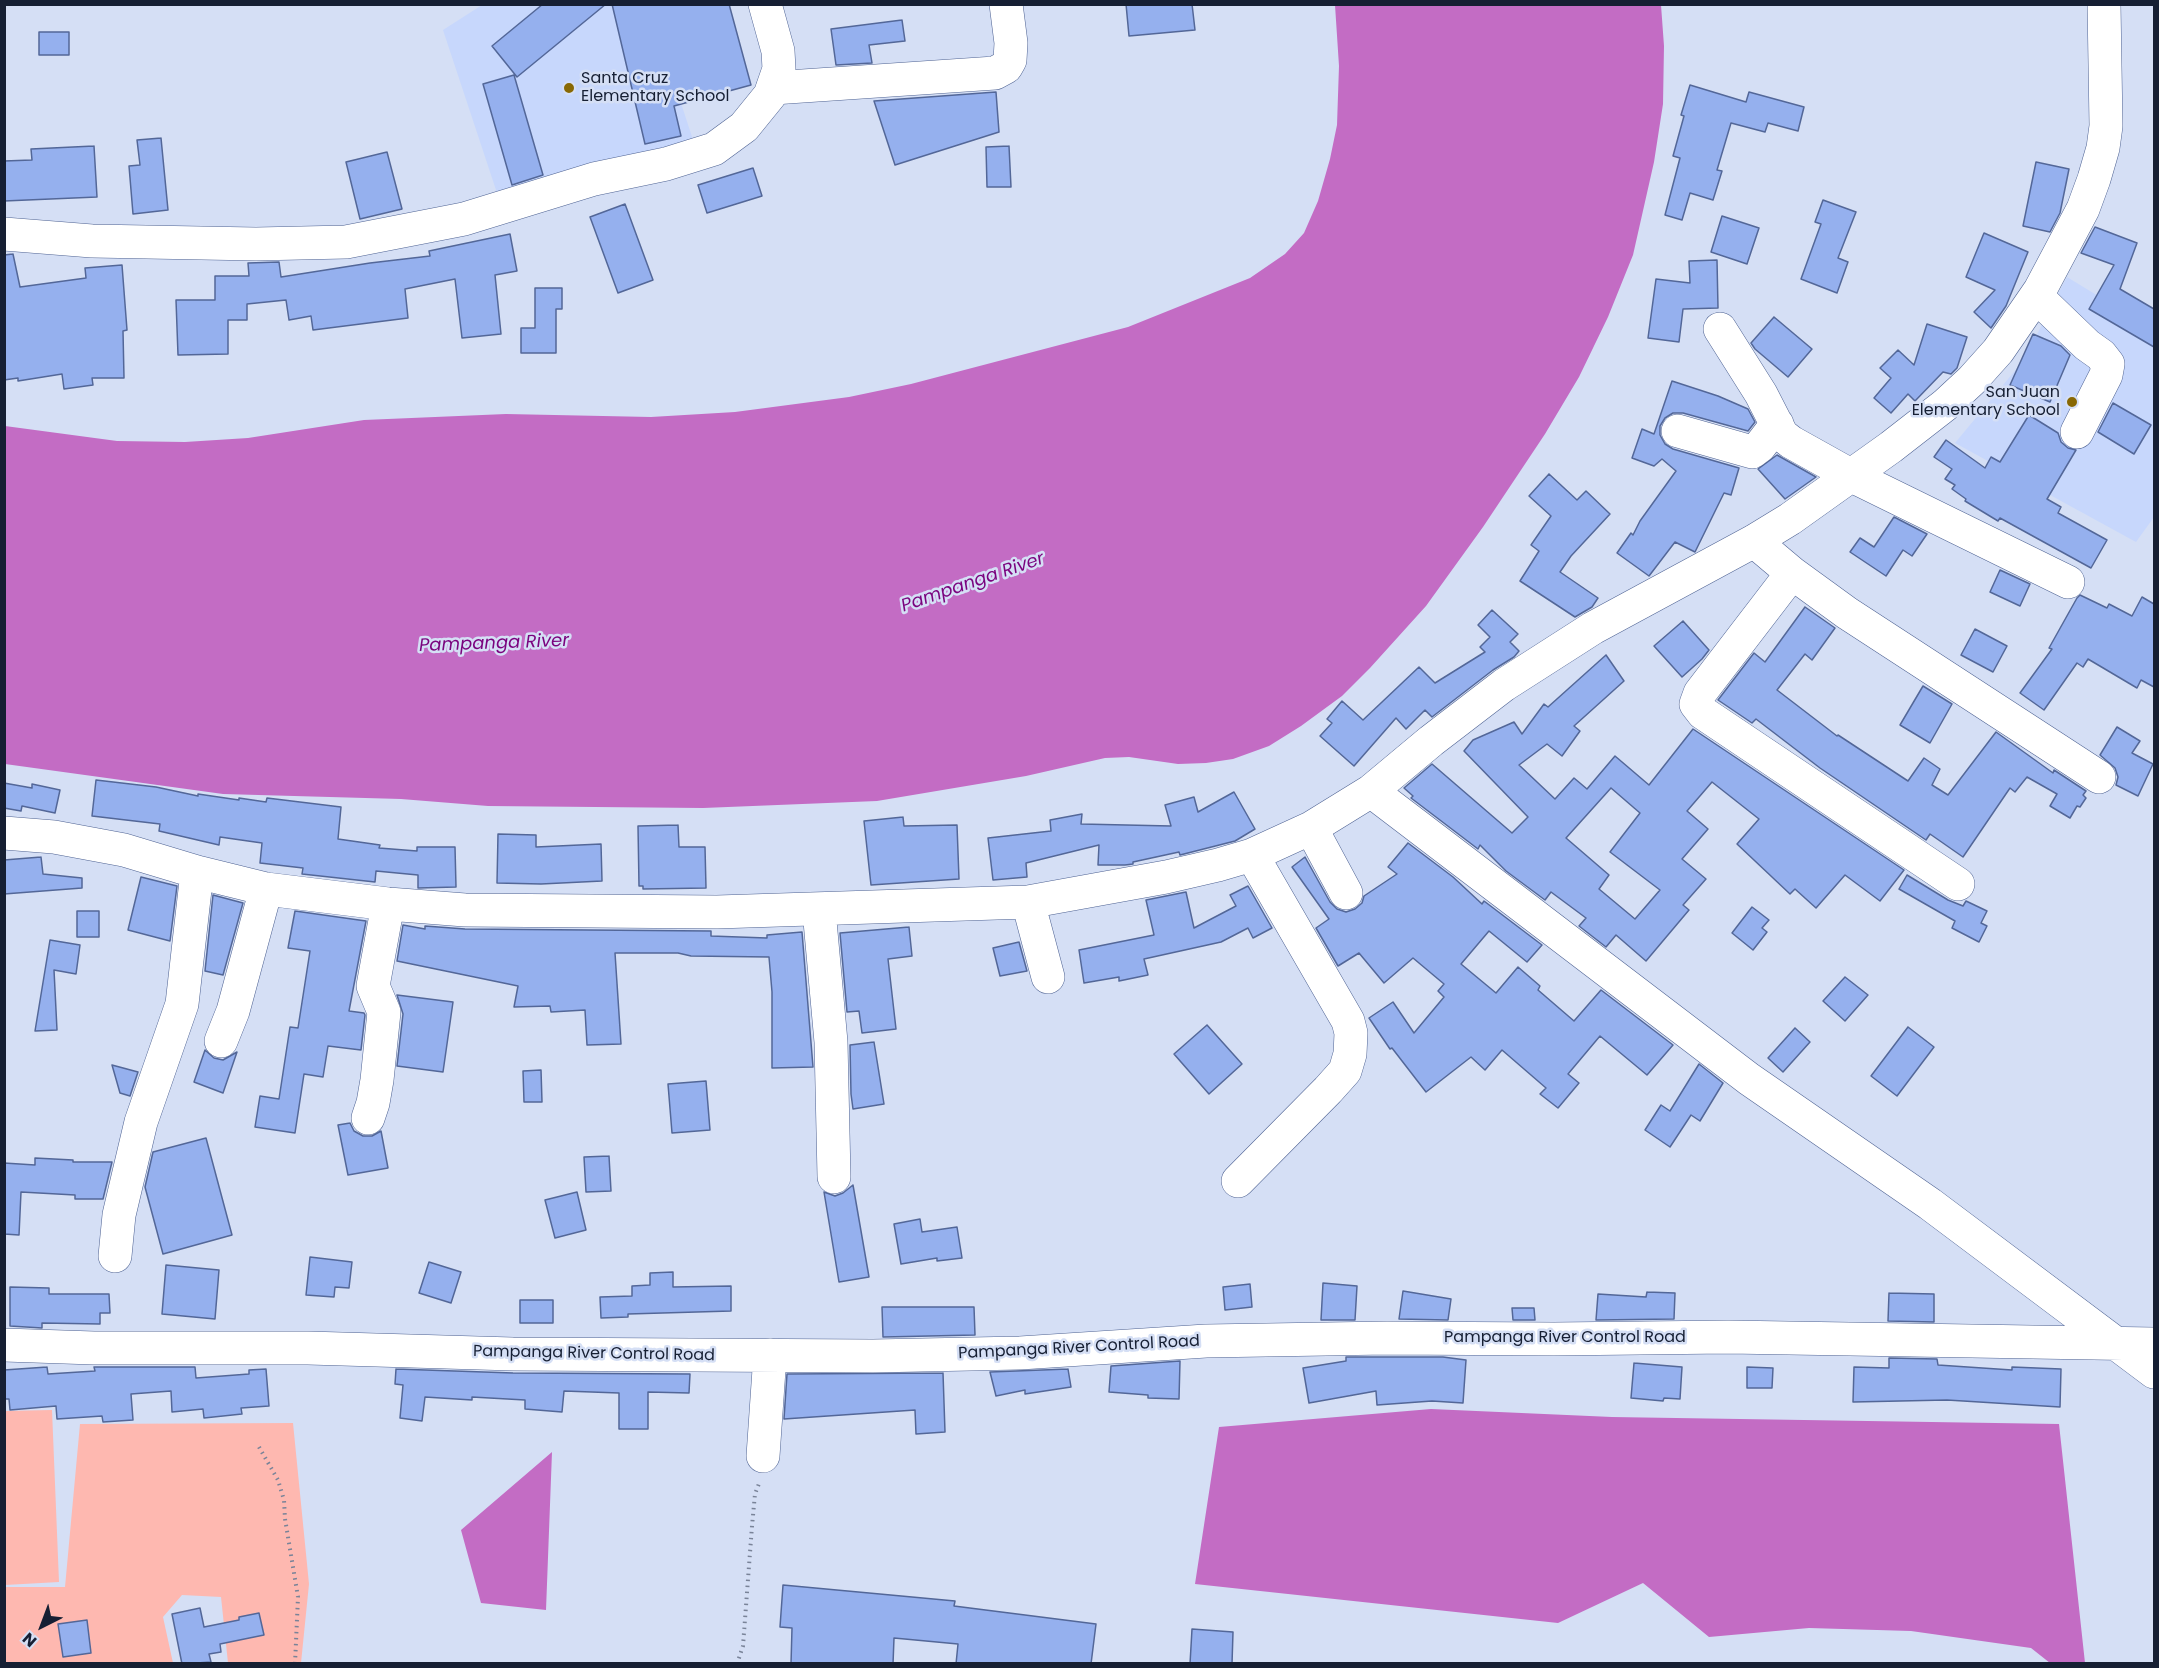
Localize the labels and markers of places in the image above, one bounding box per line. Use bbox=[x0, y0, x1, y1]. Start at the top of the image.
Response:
place label: Santa Cruz Elementary School bbox=[581, 69, 729, 107]
marker: Santa Cruz Elementary School bbox=[562, 81, 576, 95]
place label: San Juan Elementary School bbox=[1912, 383, 2060, 421]
marker: San Juan Elementary School bbox=[2065, 395, 2079, 409]

